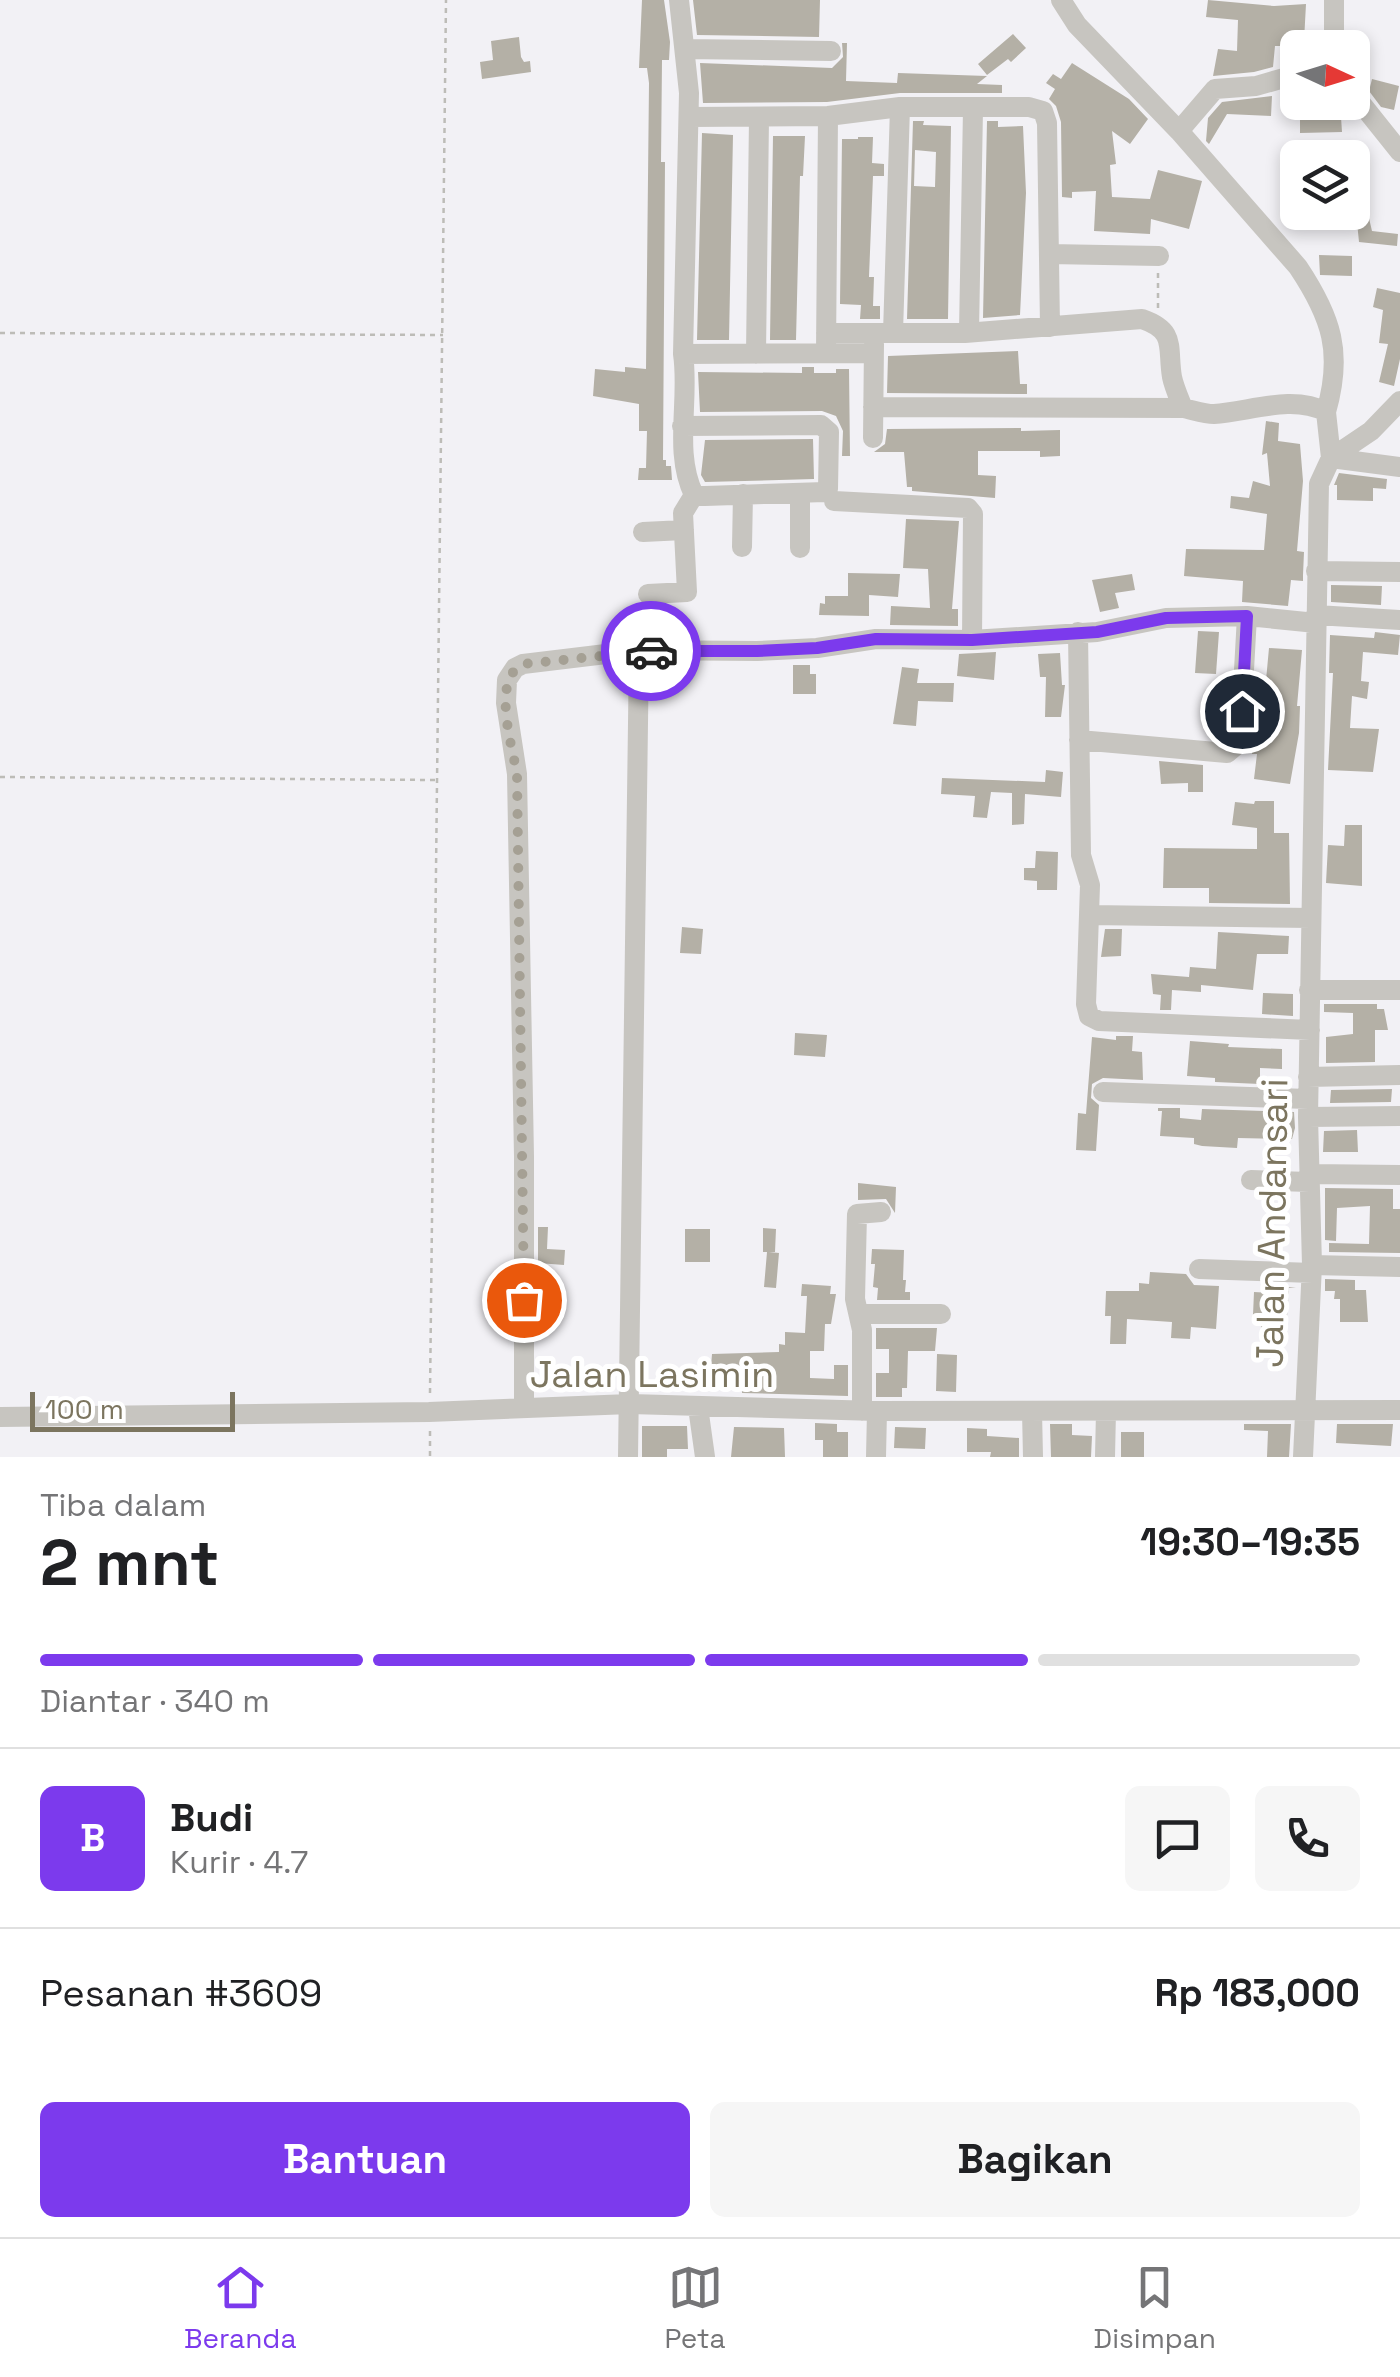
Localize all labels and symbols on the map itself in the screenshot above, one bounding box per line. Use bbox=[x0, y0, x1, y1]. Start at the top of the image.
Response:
north arrow bbox=[1280, 30, 1370, 120]
courier bbox=[601, 601, 701, 701]
pin bbox=[1200, 669, 1285, 754]
street label: Jalan Andansari bbox=[1245, 1078, 1299, 1368]
pin bbox=[482, 1258, 567, 1343]
street label: Jalan Lasimin bbox=[530, 1350, 774, 1398]
scale bar bbox=[30, 1387, 235, 1432]

